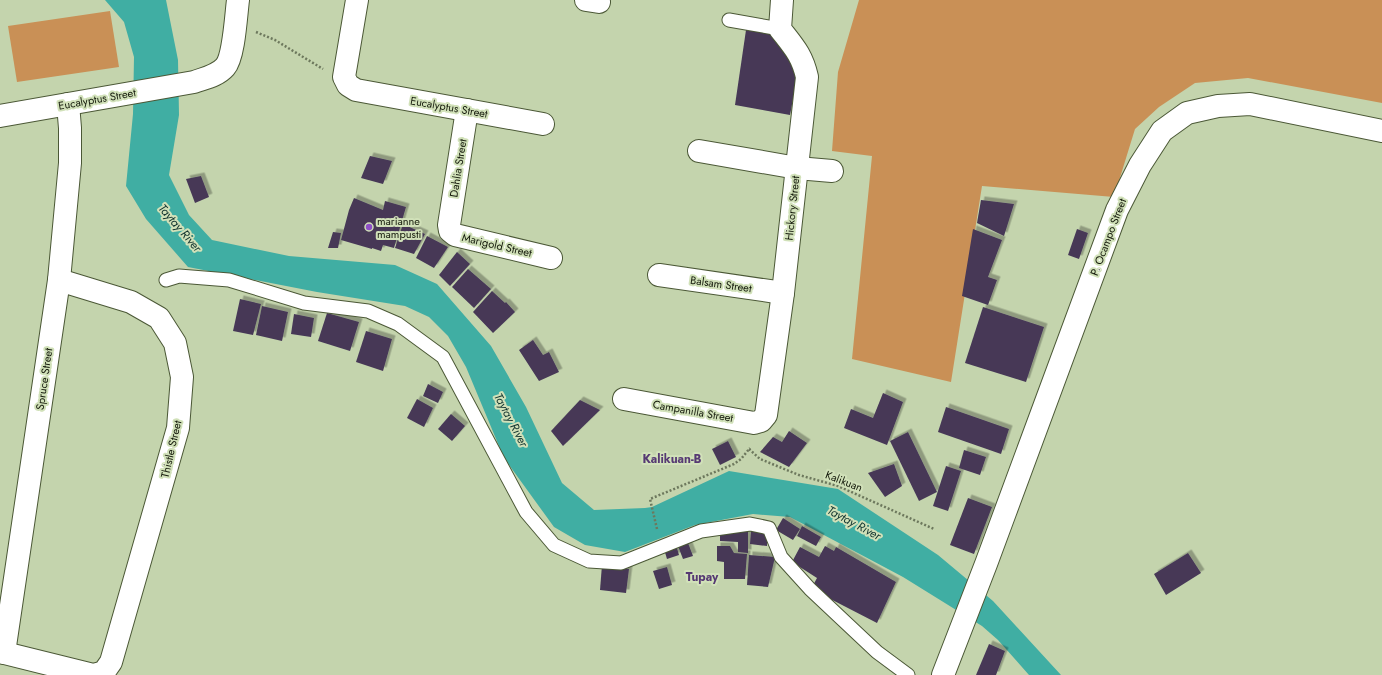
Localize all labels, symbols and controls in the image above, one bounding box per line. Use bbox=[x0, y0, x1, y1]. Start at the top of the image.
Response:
street label: Eucalyptus Street bbox=[57, 84, 137, 114]
street label: Eucalyptus Street bbox=[409, 92, 489, 122]
street label: Dahlia Street bbox=[446, 137, 471, 198]
street label: Hickory Street bbox=[781, 174, 803, 241]
street label: P. Ocampo Street bbox=[1086, 196, 1130, 278]
water label: Taytay River bbox=[154, 200, 207, 257]
place label: marianne mampusti bbox=[377, 213, 422, 242]
marker: marianne mampusti bbox=[364, 222, 374, 232]
street label: Marigold Street bbox=[460, 229, 534, 261]
street label: Balsam Street bbox=[689, 272, 753, 296]
street label: Spruce Street bbox=[32, 347, 56, 411]
water label: Taytay River bbox=[489, 390, 533, 451]
street label: Campanilla Street bbox=[651, 396, 735, 426]
street label: Thistle Street bbox=[157, 418, 185, 479]
district label: Kalikuan-B bbox=[642, 450, 702, 468]
street label: Kalikuan bbox=[823, 467, 865, 495]
water label: Taytay River bbox=[824, 501, 885, 545]
district label: Tupay bbox=[686, 568, 719, 586]

